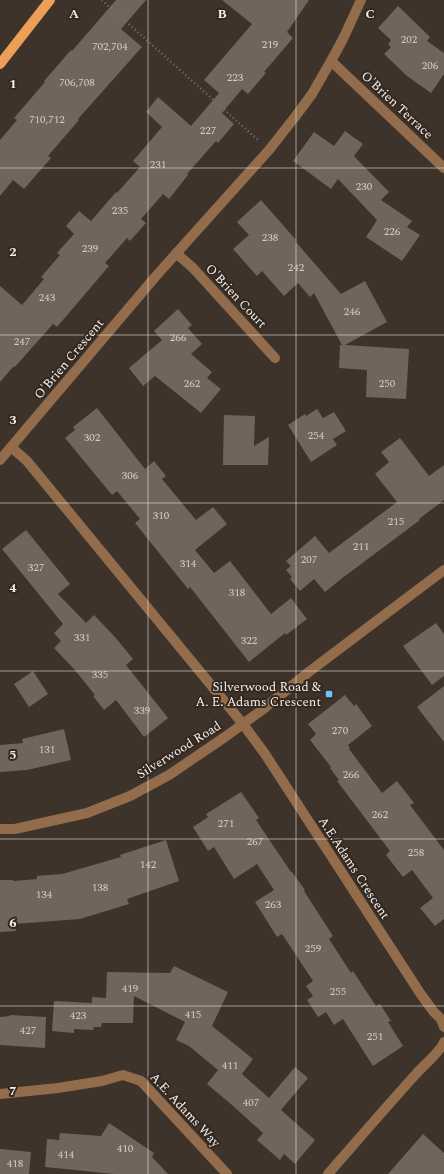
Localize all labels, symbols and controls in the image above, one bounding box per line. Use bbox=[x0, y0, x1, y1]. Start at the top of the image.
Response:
text: A bbox=[69, 4, 79, 24]
text: B bbox=[217, 4, 227, 24]
text: C bbox=[365, 4, 375, 24]
house number: 202 bbox=[401, 31, 418, 48]
house number: 219 bbox=[262, 36, 279, 53]
house number: 702,704 bbox=[92, 38, 128, 55]
house number: 206 bbox=[422, 57, 439, 74]
street label: O'Brien Terrace bbox=[356, 66, 438, 144]
house number: 223 bbox=[227, 69, 244, 86]
text: 1 bbox=[9, 74, 17, 94]
house number: 706,708 bbox=[59, 74, 95, 91]
house number: 710,712 bbox=[29, 111, 65, 128]
house number: 227 bbox=[200, 122, 217, 139]
house number: 231 bbox=[150, 156, 166, 173]
house number: 230 bbox=[356, 178, 373, 195]
house number: 235 bbox=[112, 202, 128, 219]
house number: 226 bbox=[384, 223, 401, 240]
house number: 238 bbox=[262, 229, 279, 246]
house number: 239 bbox=[82, 240, 99, 257]
text: 2 bbox=[9, 242, 17, 262]
street label: O'Brien Court bbox=[201, 259, 272, 333]
house number: 242 bbox=[288, 259, 305, 276]
house number: 243 bbox=[39, 289, 56, 306]
house number: 246 bbox=[344, 303, 361, 320]
street label: O'Brien Crescent bbox=[29, 314, 109, 404]
house number: 266 bbox=[170, 329, 187, 346]
house number: 247 bbox=[14, 333, 31, 350]
house number: 262 bbox=[184, 375, 201, 392]
house number: 250 bbox=[379, 375, 396, 392]
text: 3 bbox=[9, 410, 17, 430]
house number: 254 bbox=[308, 427, 325, 444]
house number: 302 bbox=[84, 429, 101, 446]
house number: 306 bbox=[122, 467, 139, 484]
house number: 310 bbox=[153, 507, 170, 524]
house number: 215 bbox=[388, 513, 404, 530]
house number: 211 bbox=[353, 538, 369, 555]
house number: 207 bbox=[301, 551, 318, 568]
house number: 314 bbox=[180, 555, 197, 572]
house number: 327 bbox=[28, 559, 45, 576]
text: 4 bbox=[9, 578, 17, 598]
house number: 318 bbox=[229, 584, 246, 601]
house number: 331 bbox=[74, 629, 90, 646]
house number: 322 bbox=[241, 632, 258, 649]
house number: 335 bbox=[92, 666, 108, 683]
place label: Silverwood Road & A. E. Adams Crescent bbox=[195, 677, 322, 712]
marker: Silverwood Road & A. E. Adams Crescent bbox=[324, 689, 334, 699]
house number: 339 bbox=[134, 702, 151, 719]
street label: Silverwood Road bbox=[133, 716, 225, 784]
house number: 270 bbox=[332, 722, 349, 739]
house number: 131 bbox=[39, 741, 55, 758]
text: 5 bbox=[9, 745, 17, 765]
house number: 266 bbox=[343, 766, 360, 783]
house number: 262 bbox=[372, 806, 389, 823]
street label: A.E.Adams Crescent bbox=[313, 813, 395, 924]
house number: 271 bbox=[218, 815, 234, 832]
house number: 267 bbox=[247, 833, 264, 850]
house number: 258 bbox=[408, 844, 425, 861]
house number: 142 bbox=[140, 856, 157, 873]
house number: 138 bbox=[92, 879, 109, 896]
house number: 134 bbox=[36, 886, 53, 903]
house number: 263 bbox=[265, 896, 282, 913]
text: 6 bbox=[9, 913, 17, 933]
house number: 259 bbox=[305, 940, 322, 957]
house number: 419 bbox=[122, 980, 139, 997]
house number: 255 bbox=[330, 983, 346, 1000]
house number: 415 bbox=[185, 1006, 201, 1023]
house number: 423 bbox=[70, 1007, 87, 1024]
house number: 427 bbox=[20, 1022, 37, 1039]
house number: 251 bbox=[367, 1028, 383, 1045]
house number: 411 bbox=[222, 1057, 238, 1074]
street label: A.E. Adams Way bbox=[145, 1068, 226, 1153]
text: 7 bbox=[9, 1081, 17, 1101]
house number: 407 bbox=[243, 1094, 260, 1111]
house number: 410 bbox=[117, 1140, 134, 1157]
house number: 414 bbox=[58, 1146, 75, 1163]
house number: 418 bbox=[7, 1155, 24, 1172]

